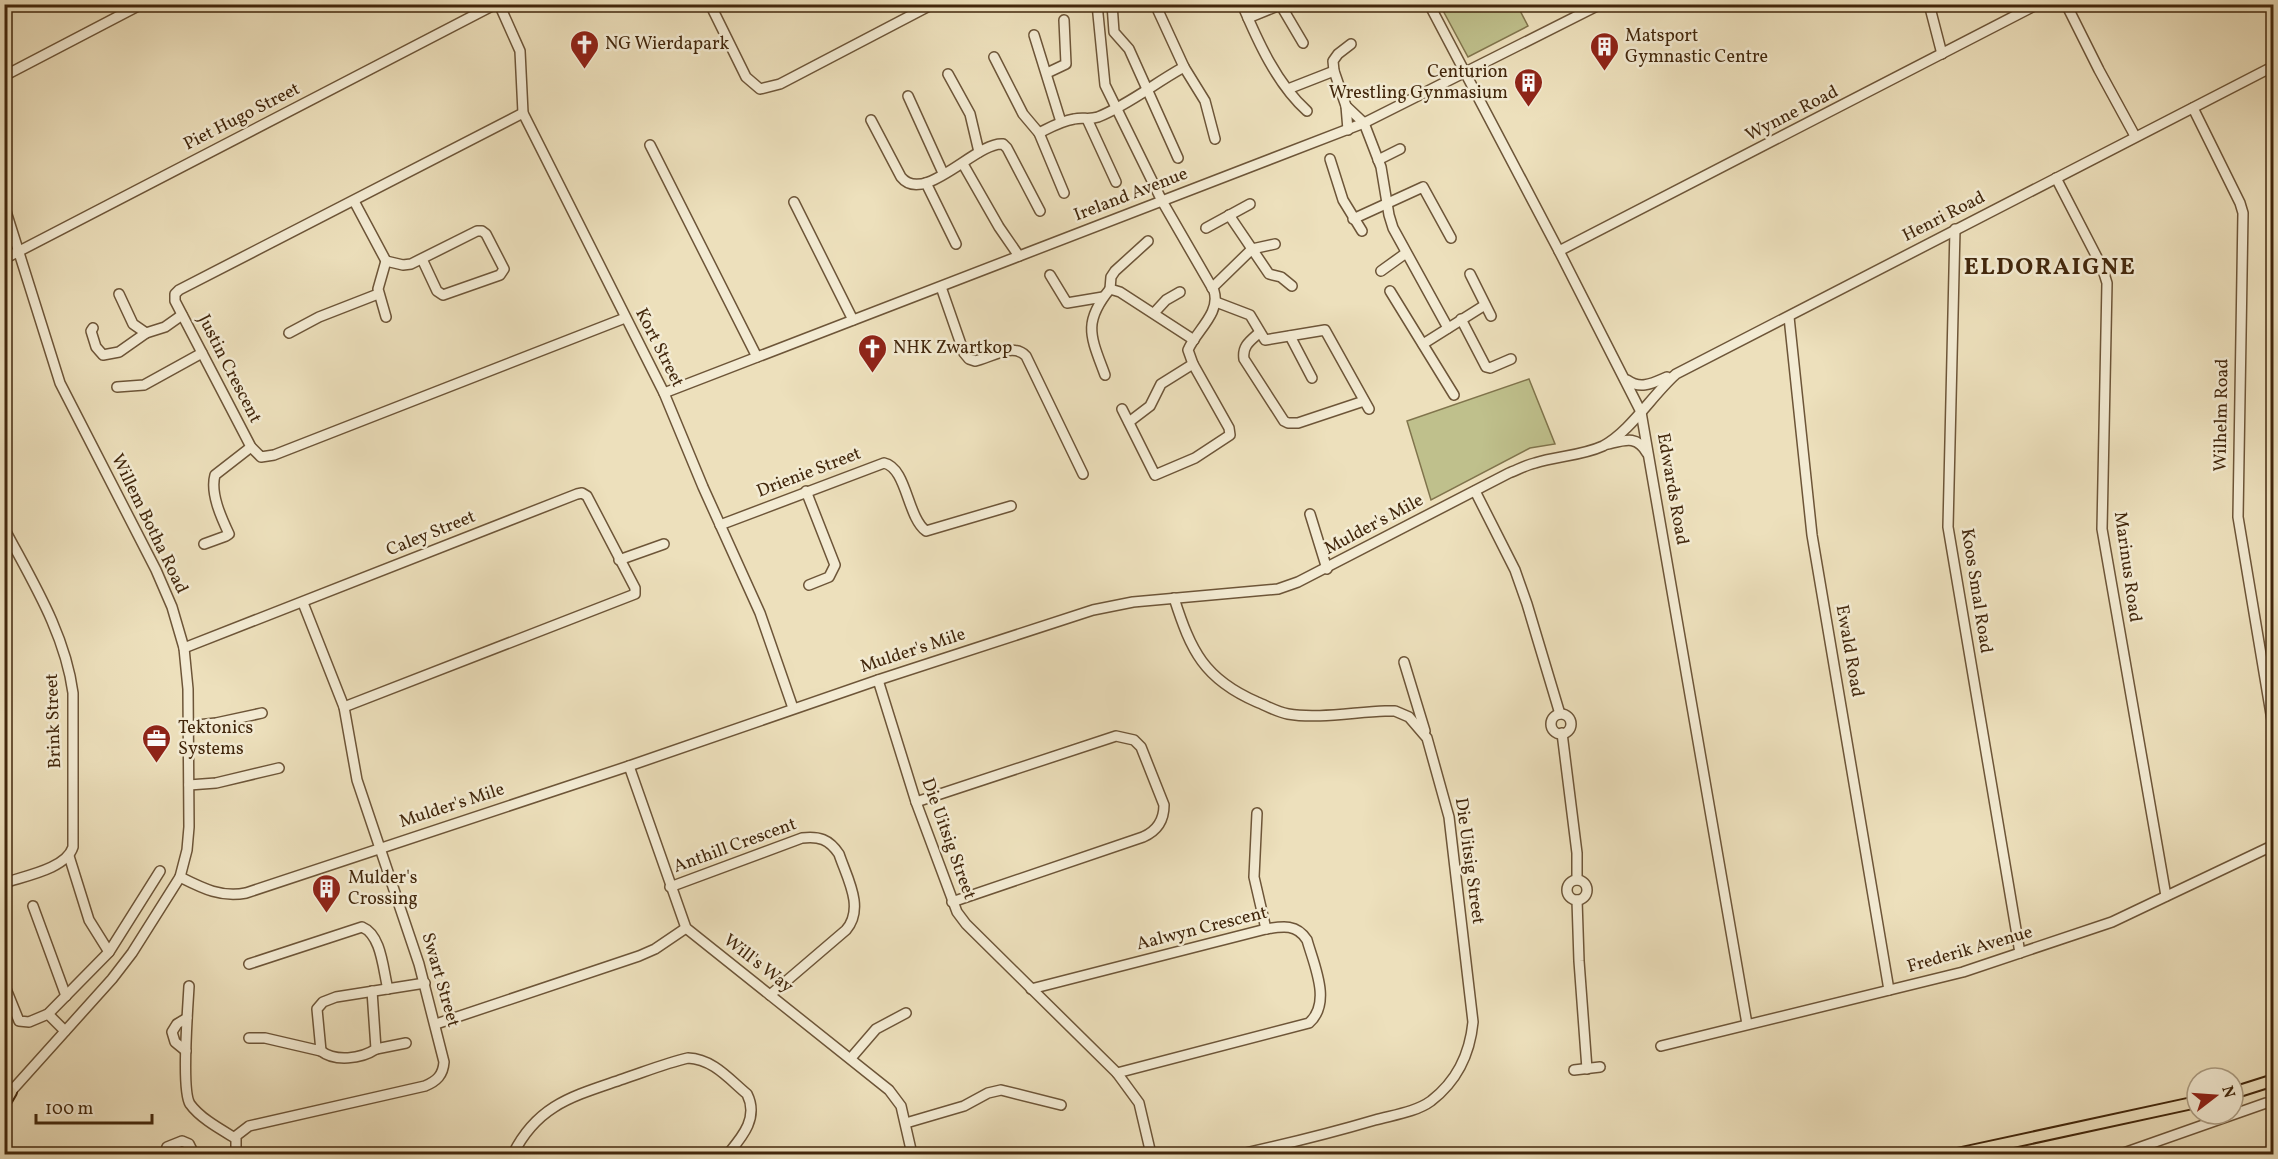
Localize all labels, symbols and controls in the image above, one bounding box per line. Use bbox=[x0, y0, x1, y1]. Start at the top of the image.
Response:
place label: Matsport Gymnastic Centre bbox=[1625, 24, 1768, 70]
church icon: NG Wierdapark bbox=[568, 28, 600, 70]
building icon: Matsport Gymnastic Centre bbox=[1588, 30, 1620, 72]
place label: NG Wierdapark bbox=[605, 32, 730, 57]
place label: Centurion Wrestling Gynmasium bbox=[1329, 60, 1508, 106]
building icon: Centurion Wrestling Gynmasium bbox=[1513, 66, 1545, 108]
street label: Piet Hugo Street bbox=[179, 77, 305, 157]
street label: Wynne Road bbox=[1741, 80, 1843, 148]
street label: Ireland Avenue bbox=[1070, 162, 1192, 228]
street label: Henri Road bbox=[1898, 185, 1990, 249]
district label: ELDORAIGNE bbox=[1964, 251, 2136, 285]
street label: Kort Street bbox=[628, 304, 690, 392]
street label: Justin Crescent bbox=[191, 310, 267, 428]
church icon: NHK Zwartkop bbox=[856, 332, 888, 374]
place label: NHK Zwartkop bbox=[893, 336, 1012, 361]
street label: Wilhelm Road bbox=[2209, 358, 2235, 472]
street label: Edwards Road bbox=[1650, 431, 1694, 547]
street label: Drienie Street bbox=[753, 442, 865, 504]
street label: Willem Botha Road bbox=[104, 450, 194, 598]
street label: Mulder's Mile bbox=[1320, 488, 1428, 562]
street label: Caley Street bbox=[383, 505, 479, 563]
street label: Marinus Road bbox=[2107, 510, 2147, 624]
street label: Koos Smal Road bbox=[1954, 527, 1998, 655]
street label: Ewald Road bbox=[1829, 603, 1869, 699]
street label: Mulder's Mile bbox=[857, 622, 969, 680]
street label: Brink Street bbox=[40, 673, 68, 769]
place label: Tektonics Systems bbox=[178, 716, 253, 762]
office icon: Tektonics Systems bbox=[141, 722, 173, 764]
street label: Die Uitsig Street bbox=[914, 775, 982, 903]
street label: Mulder's Mile bbox=[396, 777, 508, 835]
street label: Die Uitsig Street bbox=[1448, 796, 1490, 926]
street label: Anthill Crescent bbox=[670, 812, 800, 880]
place label: Mulder's Crossing bbox=[348, 866, 418, 912]
building icon: Mulder's Crossing bbox=[311, 872, 343, 914]
street label: Aalwyn Crescent bbox=[1134, 901, 1270, 957]
street label: Frederik Avenue bbox=[1904, 920, 2036, 980]
street label: Will's Way bbox=[718, 929, 799, 1000]
street label: Swart Street bbox=[415, 930, 465, 1030]
north arrow bbox=[2185, 1066, 2245, 1126]
text: N bbox=[2215, 1083, 2240, 1101]
scale bar bbox=[36, 1087, 152, 1125]
text: 100 m bbox=[45, 1097, 94, 1122]

